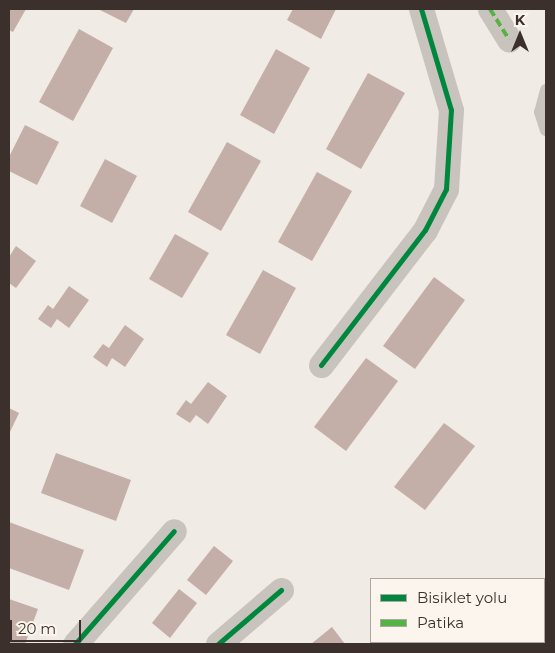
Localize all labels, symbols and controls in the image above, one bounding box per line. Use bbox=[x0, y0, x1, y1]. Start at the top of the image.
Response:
north arrow bbox=[495, 10, 545, 60]
text: K bbox=[515, 11, 525, 29]
legend bbox=[370, 578, 545, 643]
text: Bisiklet yolu bbox=[417, 588, 507, 607]
scale bar bbox=[12, 610, 84, 642]
text: Patika bbox=[417, 613, 464, 632]
text: 20 m bbox=[18, 619, 56, 638]

